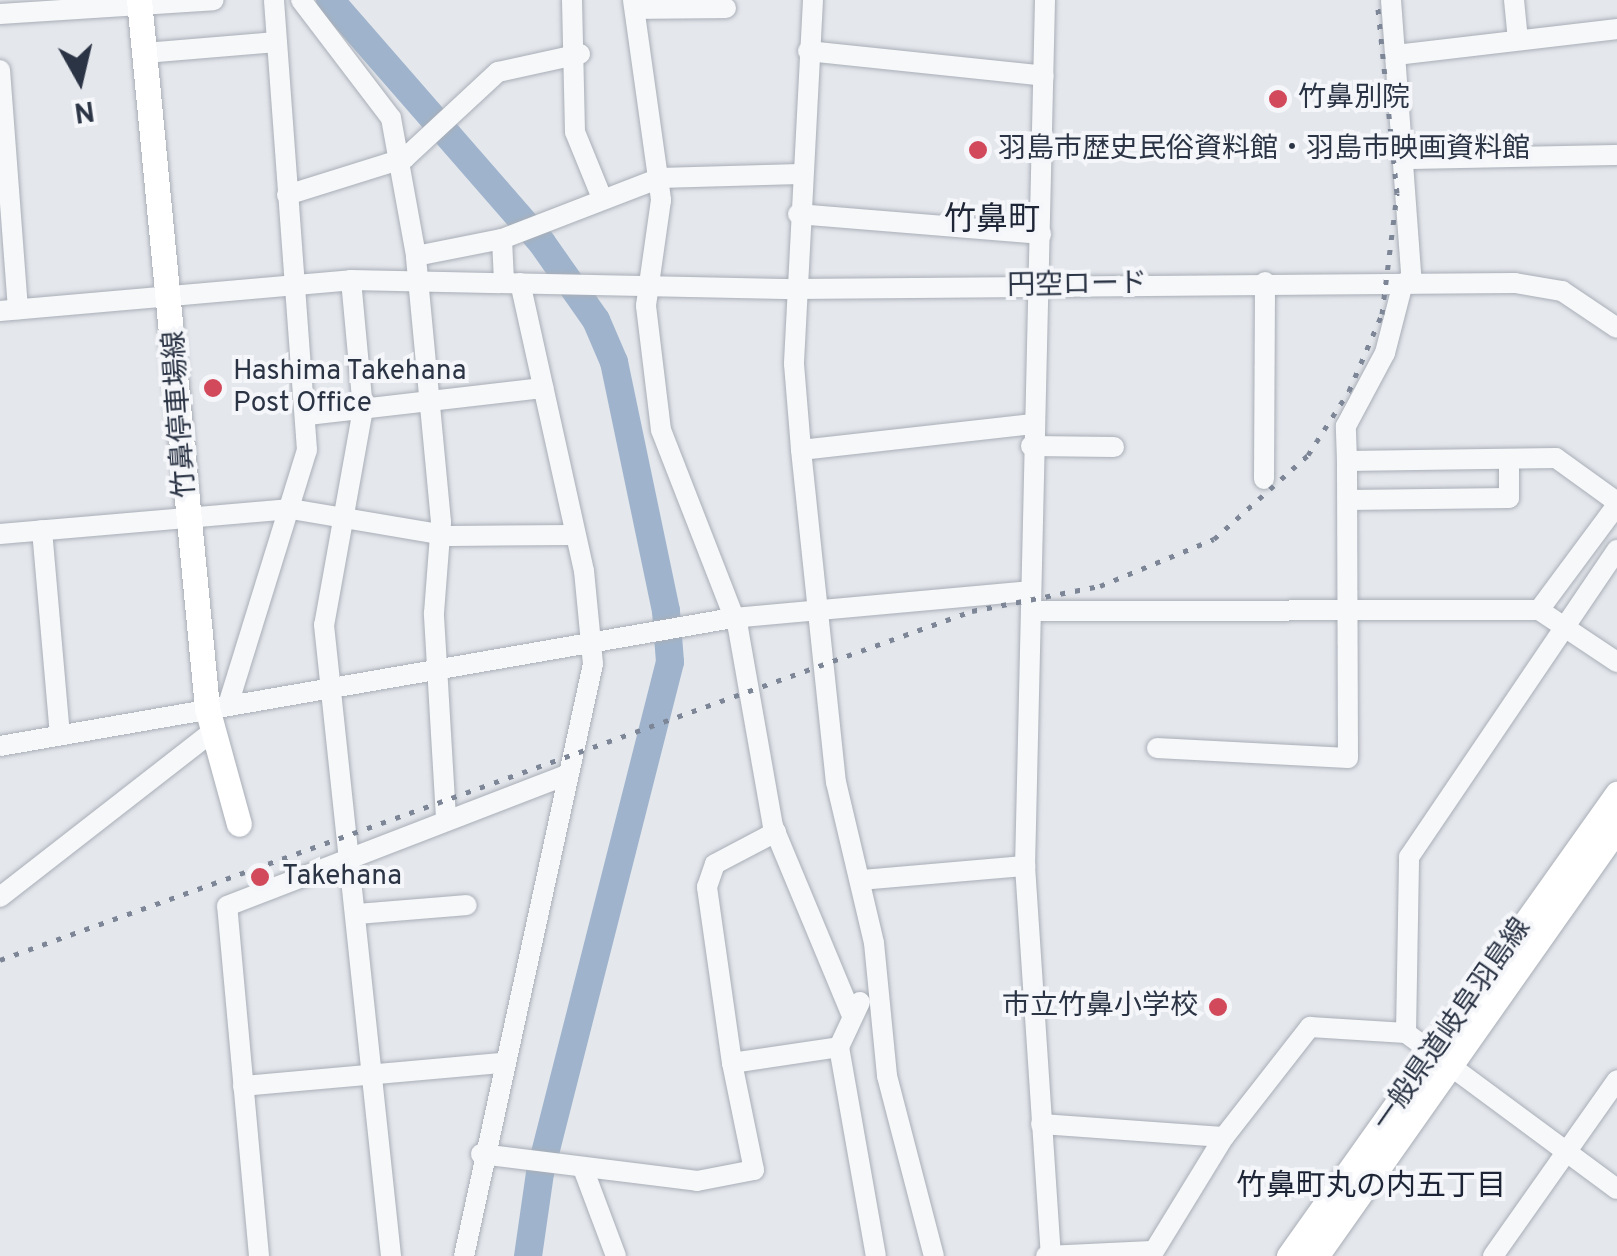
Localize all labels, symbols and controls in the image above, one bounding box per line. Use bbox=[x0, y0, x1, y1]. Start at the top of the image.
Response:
north arrow bbox=[30, 30, 130, 130]
place label: 竹鼻別院 bbox=[1298, 82, 1410, 116]
marker: 竹鼻別院 bbox=[1267, 88, 1289, 110]
text: N bbox=[72, 90, 97, 129]
place label: 羽島市歴史民俗資料館・羽島市映画資料館 bbox=[998, 133, 1530, 167]
marker: 羽島市歴史民俗資料館・羽島市映画資料館 bbox=[967, 139, 989, 161]
district label: 竹鼻町 bbox=[944, 202, 1040, 240]
street label: 円空ロード bbox=[1007, 268, 1147, 304]
street label: 竹鼻停車場線 bbox=[158, 329, 204, 499]
place label: Hashima Takehana Post Office bbox=[233, 355, 468, 421]
marker: Hashima Takehana Post Office bbox=[202, 377, 224, 399]
place label: Takehana bbox=[282, 860, 402, 894]
marker: Takehana bbox=[247, 864, 273, 890]
street label: 一般県道岐阜羽島線 bbox=[1367, 912, 1539, 1138]
place label: 市立竹鼻小学校 bbox=[1002, 990, 1198, 1024]
marker: 市立竹鼻小学校 bbox=[1207, 996, 1229, 1018]
district label: 竹鼻町丸の内五丁目 bbox=[1236, 1170, 1506, 1206]

